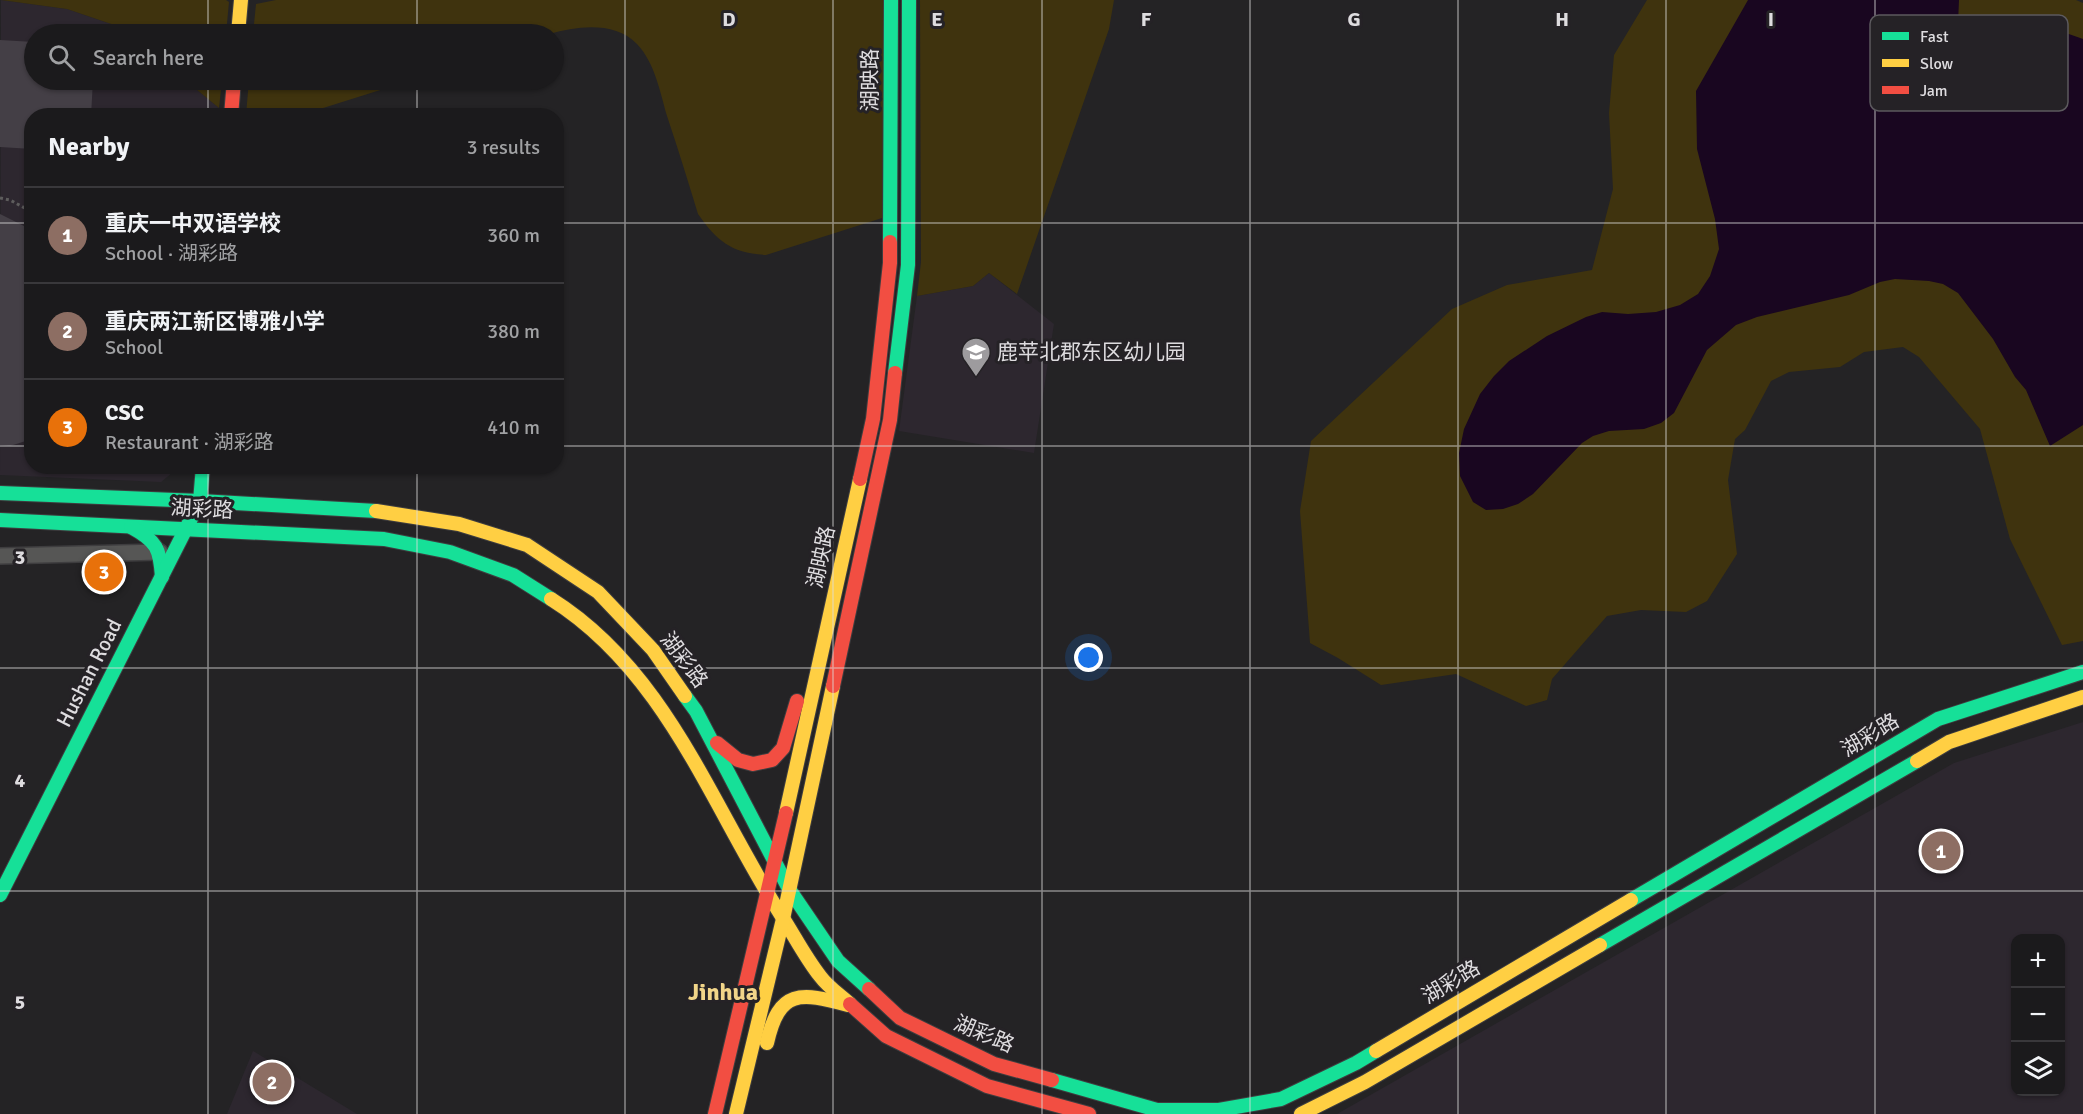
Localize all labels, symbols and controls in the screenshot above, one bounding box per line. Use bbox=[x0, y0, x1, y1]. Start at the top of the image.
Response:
text: D bbox=[722, 7, 736, 32]
text: E bbox=[931, 7, 943, 32]
text: F bbox=[1141, 7, 1152, 32]
text: G bbox=[1347, 7, 1361, 32]
text: H bbox=[1555, 7, 1569, 32]
text: I bbox=[1768, 7, 1774, 32]
legend bbox=[1870, 15, 2068, 111]
search box bbox=[24, 24, 564, 90]
text: Fast bbox=[1920, 27, 1949, 47]
icon: search bbox=[45, 41, 78, 74]
text: Search here bbox=[93, 44, 204, 71]
street label: 湖映路 bbox=[857, 49, 883, 112]
text: Slow bbox=[1920, 54, 1954, 74]
text: Jam bbox=[1920, 81, 1948, 101]
text: Nearby bbox=[48, 131, 129, 163]
text: 3 results bbox=[467, 135, 540, 160]
text: 重庆一中双语学校 bbox=[105, 210, 281, 237]
text: 1 bbox=[62, 223, 73, 248]
text: 360 m bbox=[487, 223, 540, 248]
text: School · 湖彩路 bbox=[105, 241, 238, 266]
text: 重庆两江新区博雅小学 bbox=[105, 308, 325, 335]
text: 2 bbox=[62, 319, 73, 344]
text: 380 m bbox=[487, 319, 540, 344]
text: School bbox=[105, 335, 163, 360]
school or university icon: 鹿苹北郡东区幼儿园 bbox=[960, 336, 992, 378]
place label: 鹿苹北郡东区幼儿园 bbox=[997, 339, 1186, 365]
text: CSC bbox=[105, 399, 144, 426]
text: 3 bbox=[62, 415, 73, 440]
text: 410 m bbox=[487, 415, 540, 440]
text: Restaurant · 湖彩路 bbox=[105, 430, 274, 455]
street label: 湖彩路 bbox=[170, 494, 234, 524]
street label: 湖映路 bbox=[802, 523, 840, 591]
text: 3 bbox=[15, 545, 25, 570]
pin: 3 bbox=[84, 550, 124, 594]
street label: Hushan Road bbox=[51, 615, 127, 731]
street label: 湖彩路 bbox=[655, 627, 713, 693]
your location bbox=[1074, 643, 1103, 672]
street label: 湖彩路 bbox=[1836, 708, 1904, 762]
text: 4 bbox=[15, 768, 26, 793]
pin: 1 bbox=[1922, 828, 1960, 874]
map controls bbox=[2011, 934, 2065, 1096]
button: + bbox=[2011, 934, 2065, 988]
street label: 湖彩路 bbox=[1417, 955, 1485, 1009]
district label: Jinhua bbox=[688, 977, 758, 1007]
button: − bbox=[2011, 988, 2065, 1042]
text: 5 bbox=[15, 990, 25, 1015]
street label: 湖彩路 bbox=[950, 1010, 1018, 1058]
button: layers bbox=[2011, 1042, 2065, 1096]
pin: 2 bbox=[252, 1060, 292, 1104]

